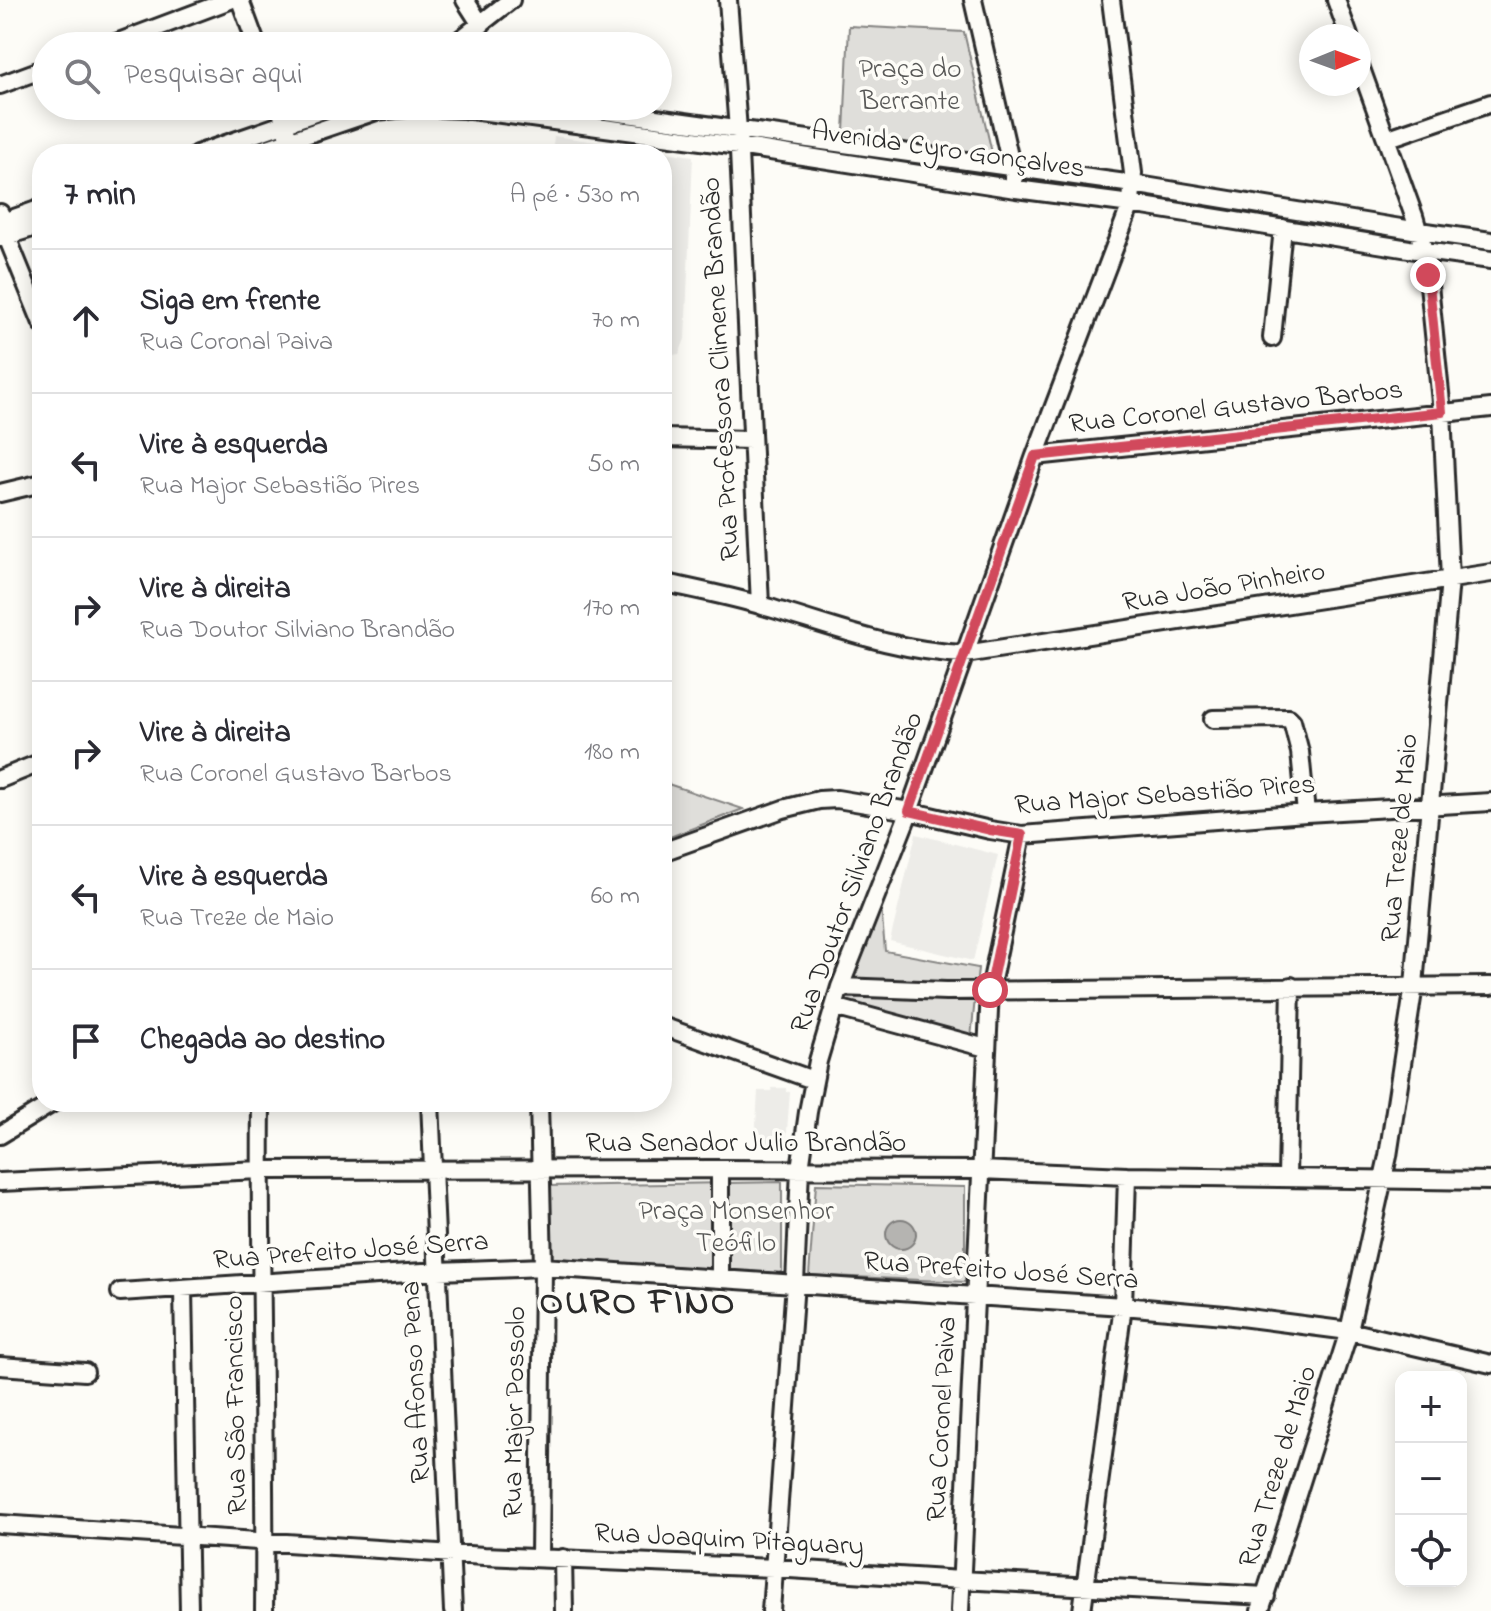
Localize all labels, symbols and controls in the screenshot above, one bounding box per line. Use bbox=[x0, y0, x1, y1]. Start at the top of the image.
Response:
north arrow bbox=[1299, 24, 1371, 96]
search box bbox=[32, 32, 672, 120]
park label: Praça do Berrante bbox=[858, 50, 962, 123]
icon: search bbox=[60, 54, 104, 98]
text: Pesquisar aqui bbox=[124, 54, 303, 98]
street label: Avenida Cyro Gonçalves bbox=[809, 111, 1087, 191]
text: 7 min bbox=[64, 171, 136, 221]
street label: Rua Professora Climene Brandão bbox=[691, 176, 753, 562]
text: A pé · 530 m bbox=[510, 177, 640, 215]
route end bbox=[1410, 257, 1446, 293]
text: Siga em frente bbox=[140, 280, 320, 324]
icon: ahead bbox=[64, 299, 108, 343]
text: 70 m bbox=[591, 302, 640, 340]
text: Rua Coronal Paiva bbox=[140, 324, 333, 362]
street label: Rua Coronel Gustavo Barbos bbox=[1067, 370, 1405, 446]
text: Vire à esquerda bbox=[140, 424, 328, 468]
icon: left bbox=[64, 443, 108, 487]
text: 50 m bbox=[587, 446, 640, 484]
text: Rua Major Sebastião Pires bbox=[140, 468, 420, 506]
street label: Rua João Pinheiro bbox=[1120, 552, 1328, 624]
text: Vire à direita bbox=[140, 568, 291, 612]
icon: right bbox=[64, 587, 108, 631]
text: 170 m bbox=[583, 590, 640, 628]
text: Rua Doutor Silviano Brandão bbox=[140, 612, 455, 650]
street label: Rua Doutor Silviano Brandão bbox=[781, 707, 935, 1039]
text: Vire à direita bbox=[140, 712, 291, 756]
icon: right bbox=[64, 731, 108, 775]
street label: Rua Treze de Maio bbox=[1371, 732, 1431, 944]
text: 180 m bbox=[584, 734, 640, 772]
text: Rua Coronel Gustavo Barbos bbox=[140, 756, 452, 794]
street label: Rua Major Sebastião Pires bbox=[1013, 765, 1317, 827]
text: Vire à esquerda bbox=[140, 856, 328, 900]
icon: left bbox=[64, 875, 108, 919]
text: 60 m bbox=[591, 878, 640, 916]
text: Rua Treze de Maio bbox=[140, 900, 334, 938]
route start bbox=[972, 972, 1008, 1008]
icon: arrive bbox=[64, 1019, 108, 1063]
text: Chegada ao destino bbox=[140, 1019, 385, 1063]
street label: Rua Senador Julio Brandão bbox=[586, 1124, 906, 1165]
park label: Praça Monsenhor Teófilo bbox=[638, 1192, 834, 1265]
street label: Rua Prefeito José Serra bbox=[212, 1222, 490, 1282]
street label: Rua Prefeito José Serra bbox=[862, 1242, 1140, 1302]
district label: OURO FINO bbox=[539, 1278, 737, 1331]
street label: Rua Afonso Pena bbox=[391, 1280, 443, 1484]
street label: Rua São Francisco bbox=[215, 1295, 259, 1515]
street label: Rua Major Possolo bbox=[494, 1306, 538, 1518]
street label: Rua Coronel Paiva bbox=[917, 1315, 969, 1523]
street label: Rua Treze de Maio bbox=[1229, 1361, 1329, 1573]
map controls bbox=[1395, 1371, 1467, 1587]
button: + bbox=[1395, 1371, 1467, 1443]
button: − bbox=[1395, 1443, 1467, 1515]
street label: Rua Joaquim Pitaguary bbox=[593, 1513, 865, 1569]
button: locate bbox=[1395, 1515, 1467, 1587]

